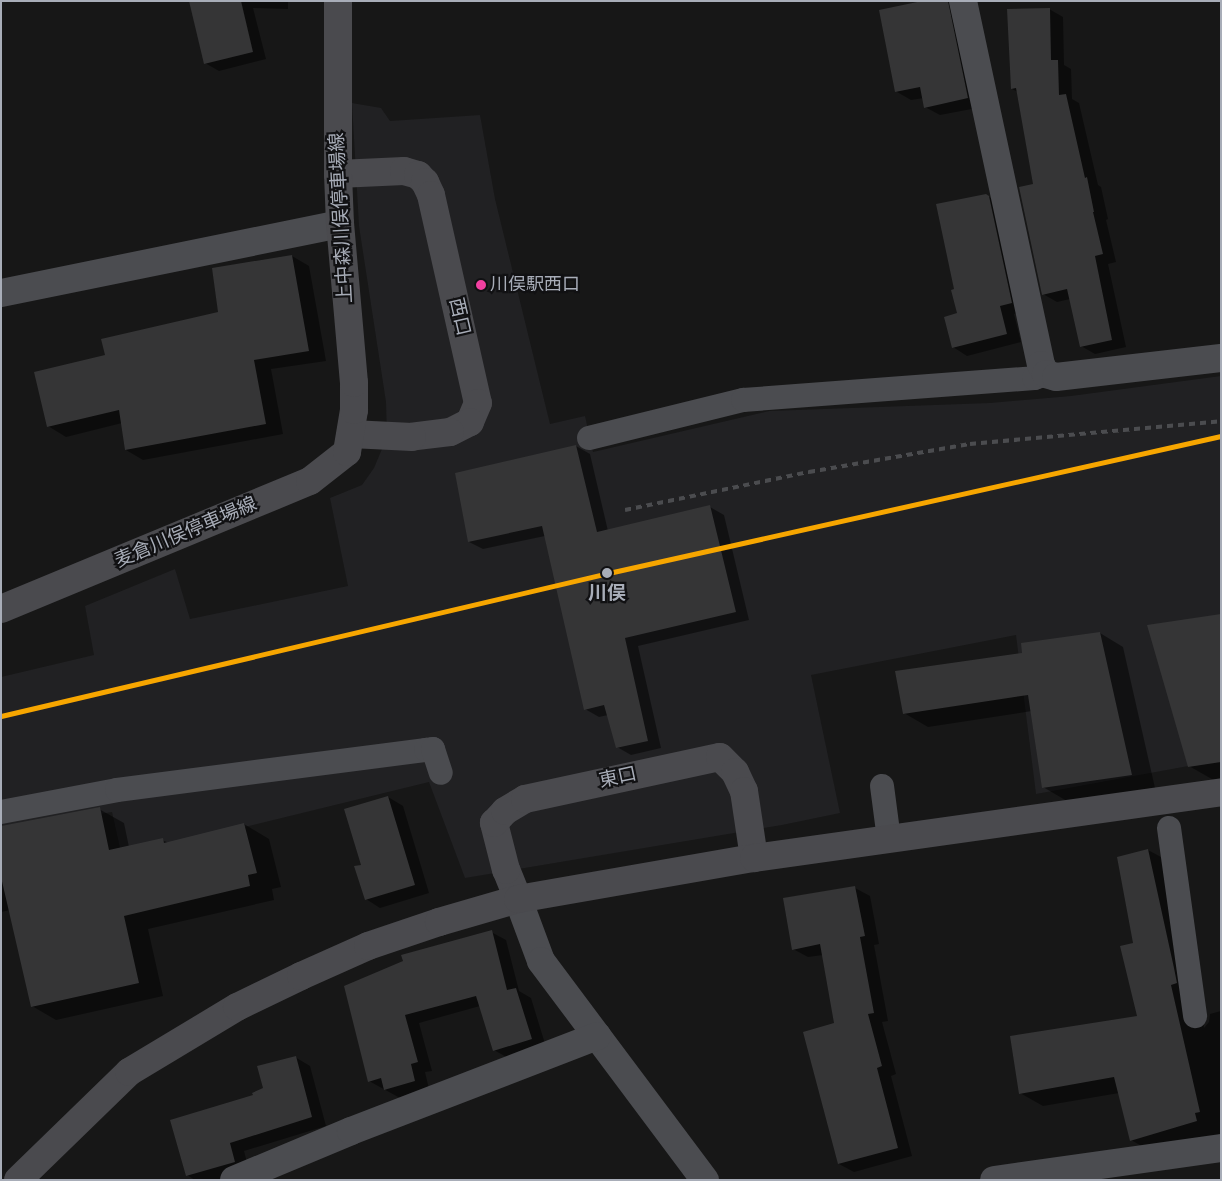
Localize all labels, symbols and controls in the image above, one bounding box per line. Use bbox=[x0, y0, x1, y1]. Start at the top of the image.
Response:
street label: 上中森川俣停車場線 bbox=[326, 132, 358, 304]
place label: 川俣駅西口 bbox=[490, 274, 580, 296]
marker: 川俣駅西口 bbox=[476, 280, 486, 290]
street label: 西口 bbox=[444, 296, 474, 338]
street label: 麦倉川俣停車場線 bbox=[112, 493, 260, 573]
marker: 川俣 bbox=[600, 566, 614, 580]
place label: 川俣 bbox=[588, 583, 626, 605]
street label: 東口 bbox=[597, 763, 639, 793]

